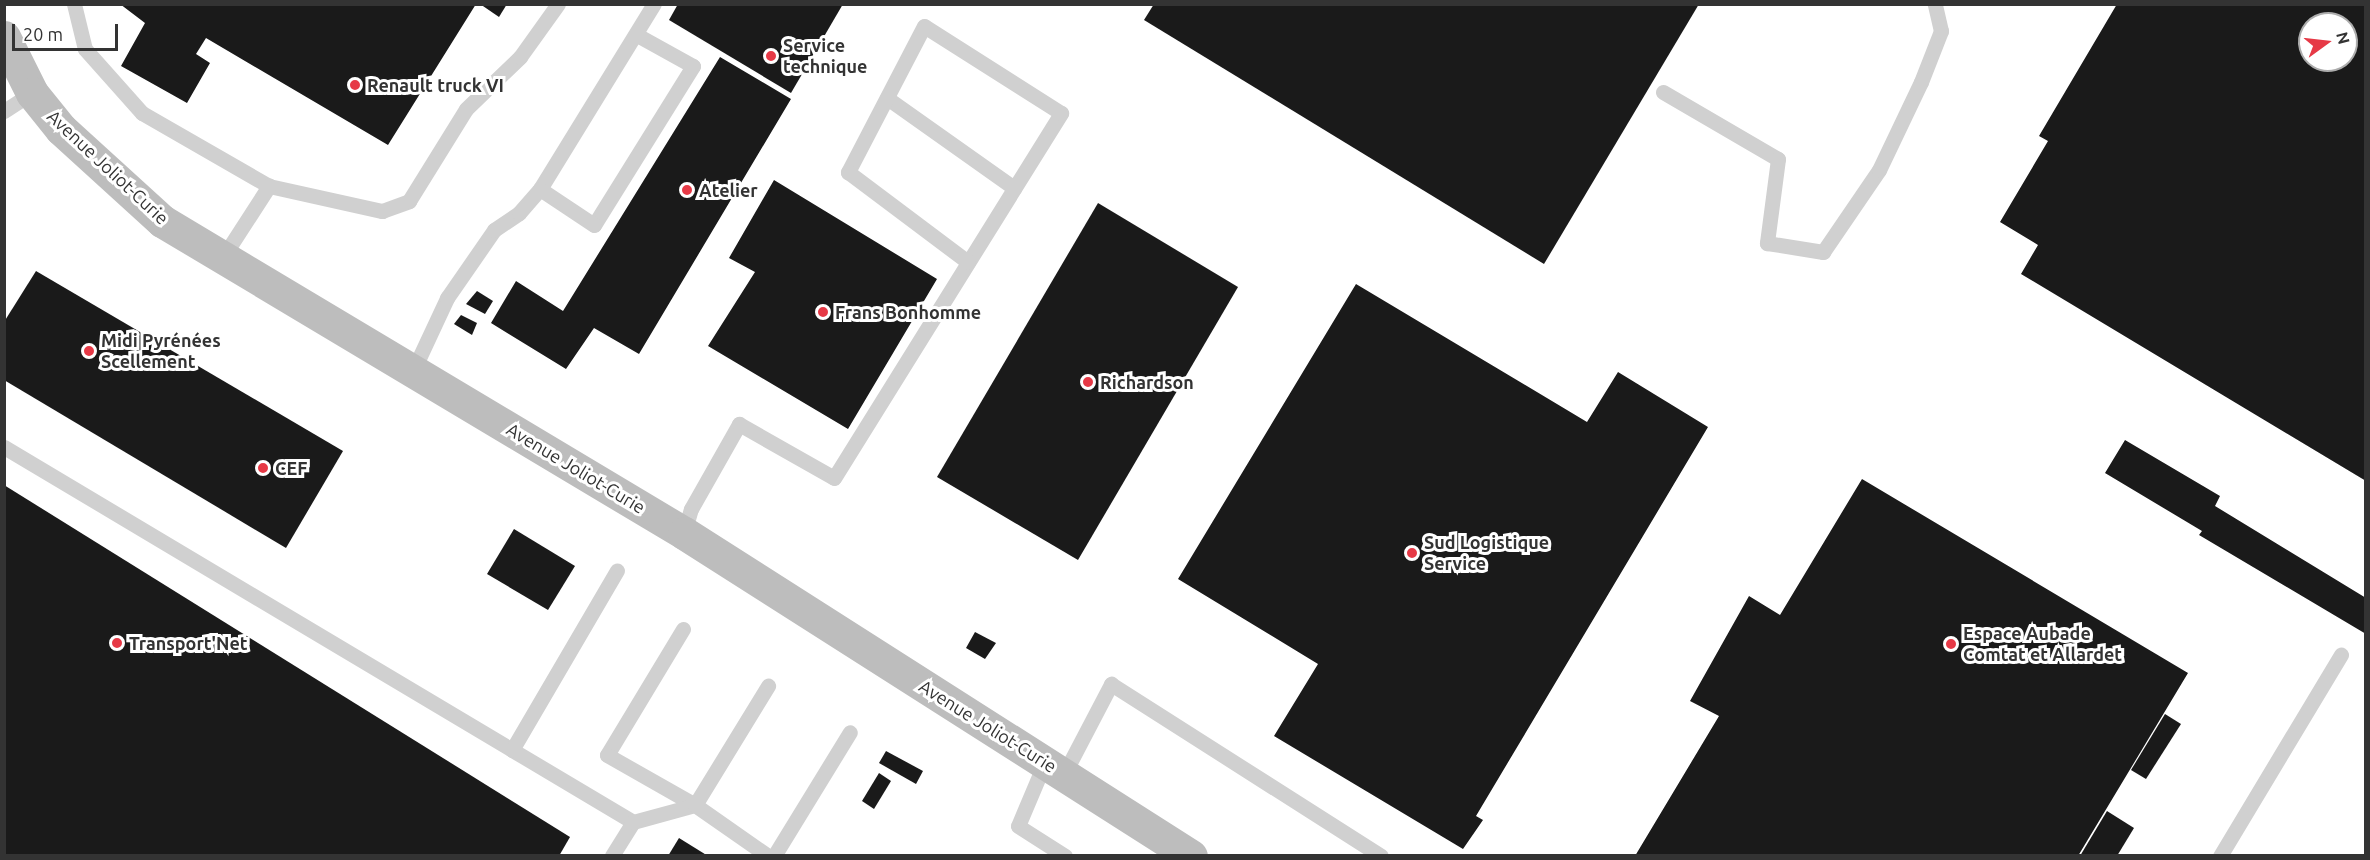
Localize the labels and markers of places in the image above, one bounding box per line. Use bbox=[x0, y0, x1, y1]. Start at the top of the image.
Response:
place label: Service technique bbox=[783, 35, 867, 78]
marker: Service technique bbox=[764, 49, 778, 63]
place label: Renault truck VI bbox=[367, 74, 504, 96]
marker: Renault truck VI bbox=[348, 78, 362, 92]
place label: Atelier bbox=[699, 179, 758, 201]
marker: Atelier bbox=[680, 183, 694, 197]
place label: Frans Bonhomme bbox=[835, 301, 981, 323]
marker: Frans Bonhomme bbox=[816, 305, 830, 319]
place label: Midi Pyrénées Scellement bbox=[101, 330, 221, 372]
marker: Midi Pyrénées Scellement bbox=[82, 344, 96, 358]
place label: Richardson bbox=[1100, 371, 1194, 393]
marker: Richardson bbox=[1081, 375, 1095, 389]
place label: CEF bbox=[275, 457, 307, 479]
marker: CEF bbox=[256, 461, 270, 475]
place label: Sud Logistique Service bbox=[1424, 532, 1549, 574]
marker: Sud Logistique Service bbox=[1405, 546, 1419, 560]
place label: Espace Aubade Comtat et Allardet bbox=[1963, 623, 2122, 666]
place label: Transport'Net bbox=[129, 632, 248, 654]
marker: Transport'Net bbox=[110, 636, 124, 650]
marker: Espace Aubade Comtat et Allardet bbox=[1944, 637, 1958, 651]

